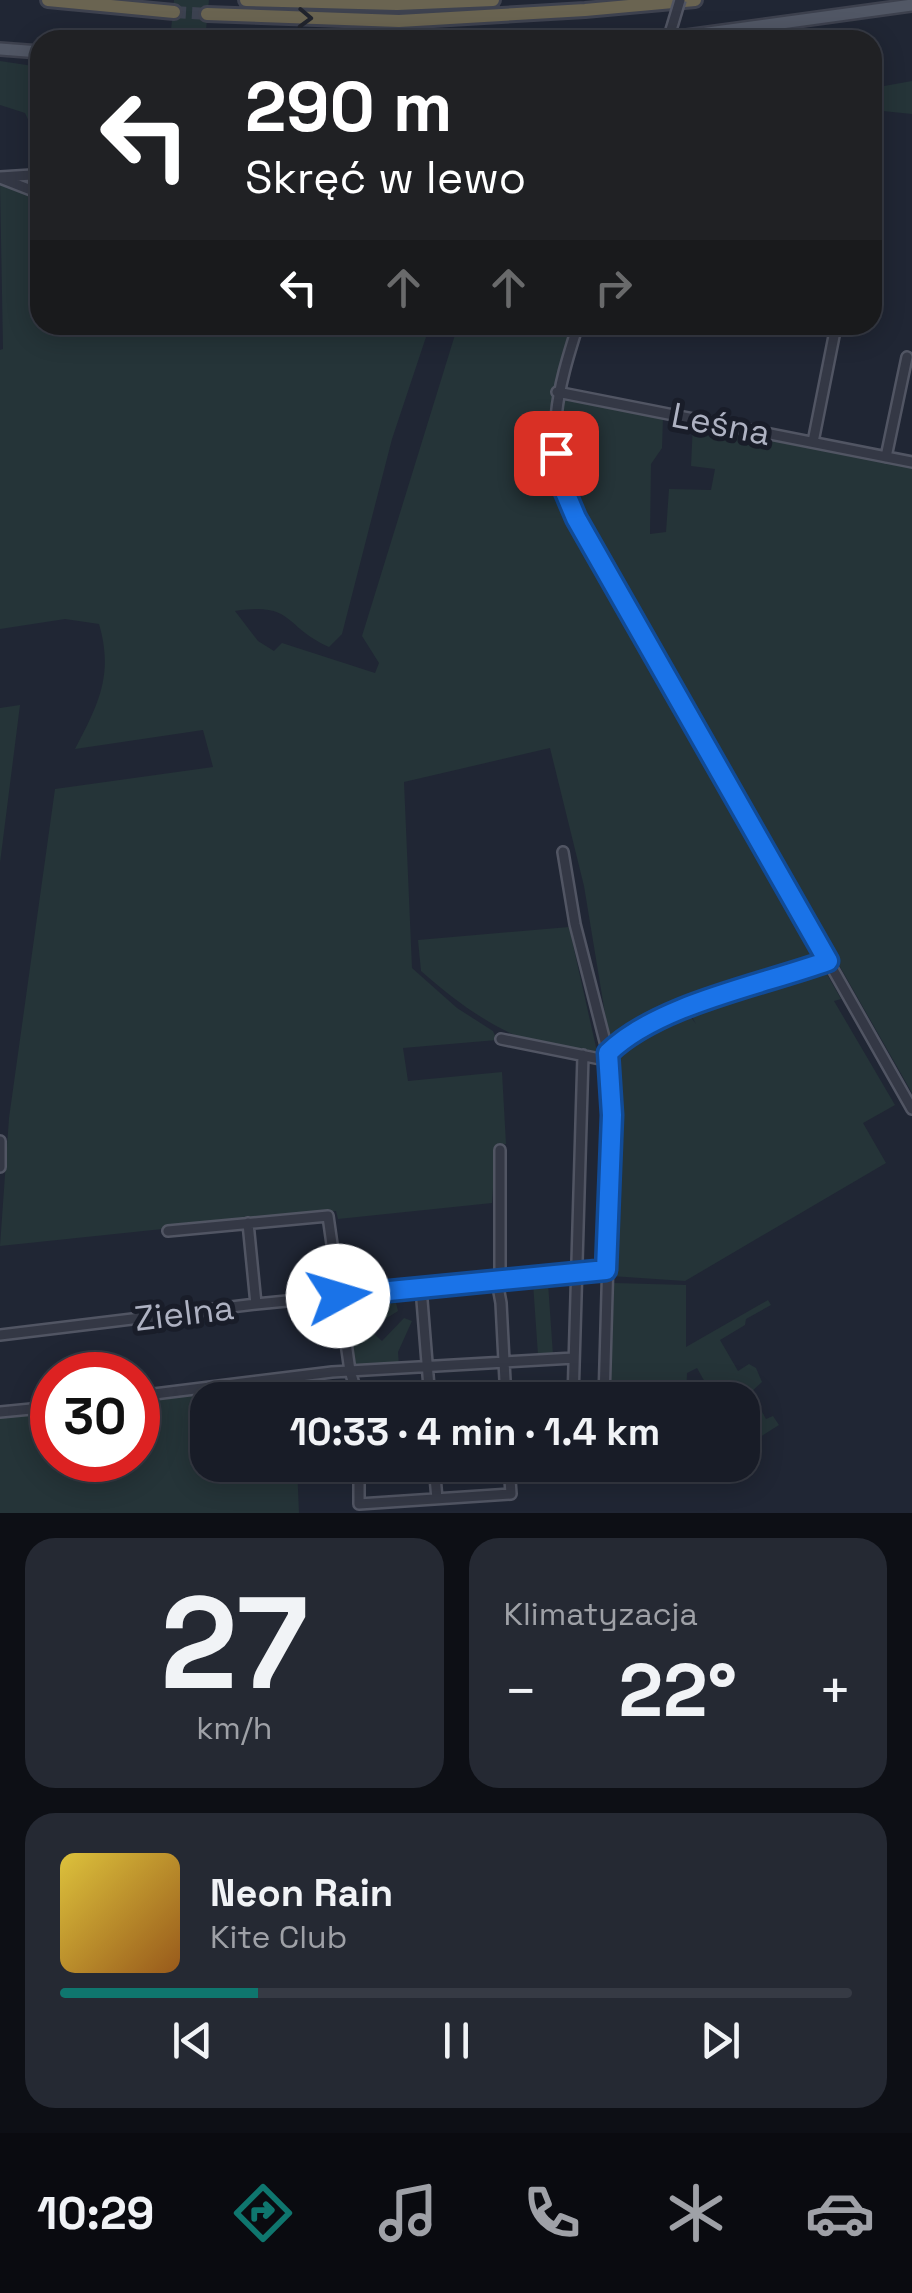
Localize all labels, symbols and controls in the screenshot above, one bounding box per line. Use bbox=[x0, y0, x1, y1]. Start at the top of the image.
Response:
one-way arrow bbox=[297, 8, 313, 29]
text: 290 m bbox=[245, 62, 452, 151]
icon: left bbox=[80, 70, 210, 200]
text: Skręć w lewo bbox=[245, 149, 526, 206]
icon: left bbox=[271, 260, 326, 315]
icon: ahead bbox=[376, 260, 431, 315]
icon: ahead bbox=[481, 260, 536, 315]
icon: right bbox=[586, 260, 641, 315]
street label: Leśna bbox=[668, 393, 774, 455]
pin bbox=[514, 411, 599, 496]
icon: arrive bbox=[529, 426, 584, 481]
position arrow bbox=[286, 1244, 390, 1348]
street label: Zielna bbox=[132, 1285, 236, 1341]
speed limit sign: 30 bbox=[30, 1352, 160, 1482]
text: 10:33 · 4 min · 1.4 km bbox=[290, 1408, 660, 1456]
text: 27 bbox=[160, 1560, 308, 1726]
text: Klimatyzacja bbox=[504, 1594, 698, 1634]
text: 22° bbox=[618, 1642, 737, 1738]
text: − bbox=[504, 1656, 538, 1726]
text: + bbox=[818, 1656, 852, 1726]
text: km/h bbox=[196, 1708, 272, 1748]
text: Neon Rain bbox=[210, 1869, 393, 1917]
text: Kite Club bbox=[210, 1917, 347, 1957]
icon: previous bbox=[165, 2013, 220, 2068]
icon: pause bbox=[429, 2013, 484, 2068]
icon: next bbox=[693, 2013, 748, 2068]
icon: directions bbox=[228, 2178, 298, 2248]
icon: music bbox=[373, 2178, 443, 2248]
icon: phone bbox=[517, 2178, 587, 2248]
icon: climate bbox=[661, 2178, 731, 2248]
icon: car bbox=[805, 2178, 875, 2248]
text: 10:29 bbox=[37, 2185, 154, 2242]

